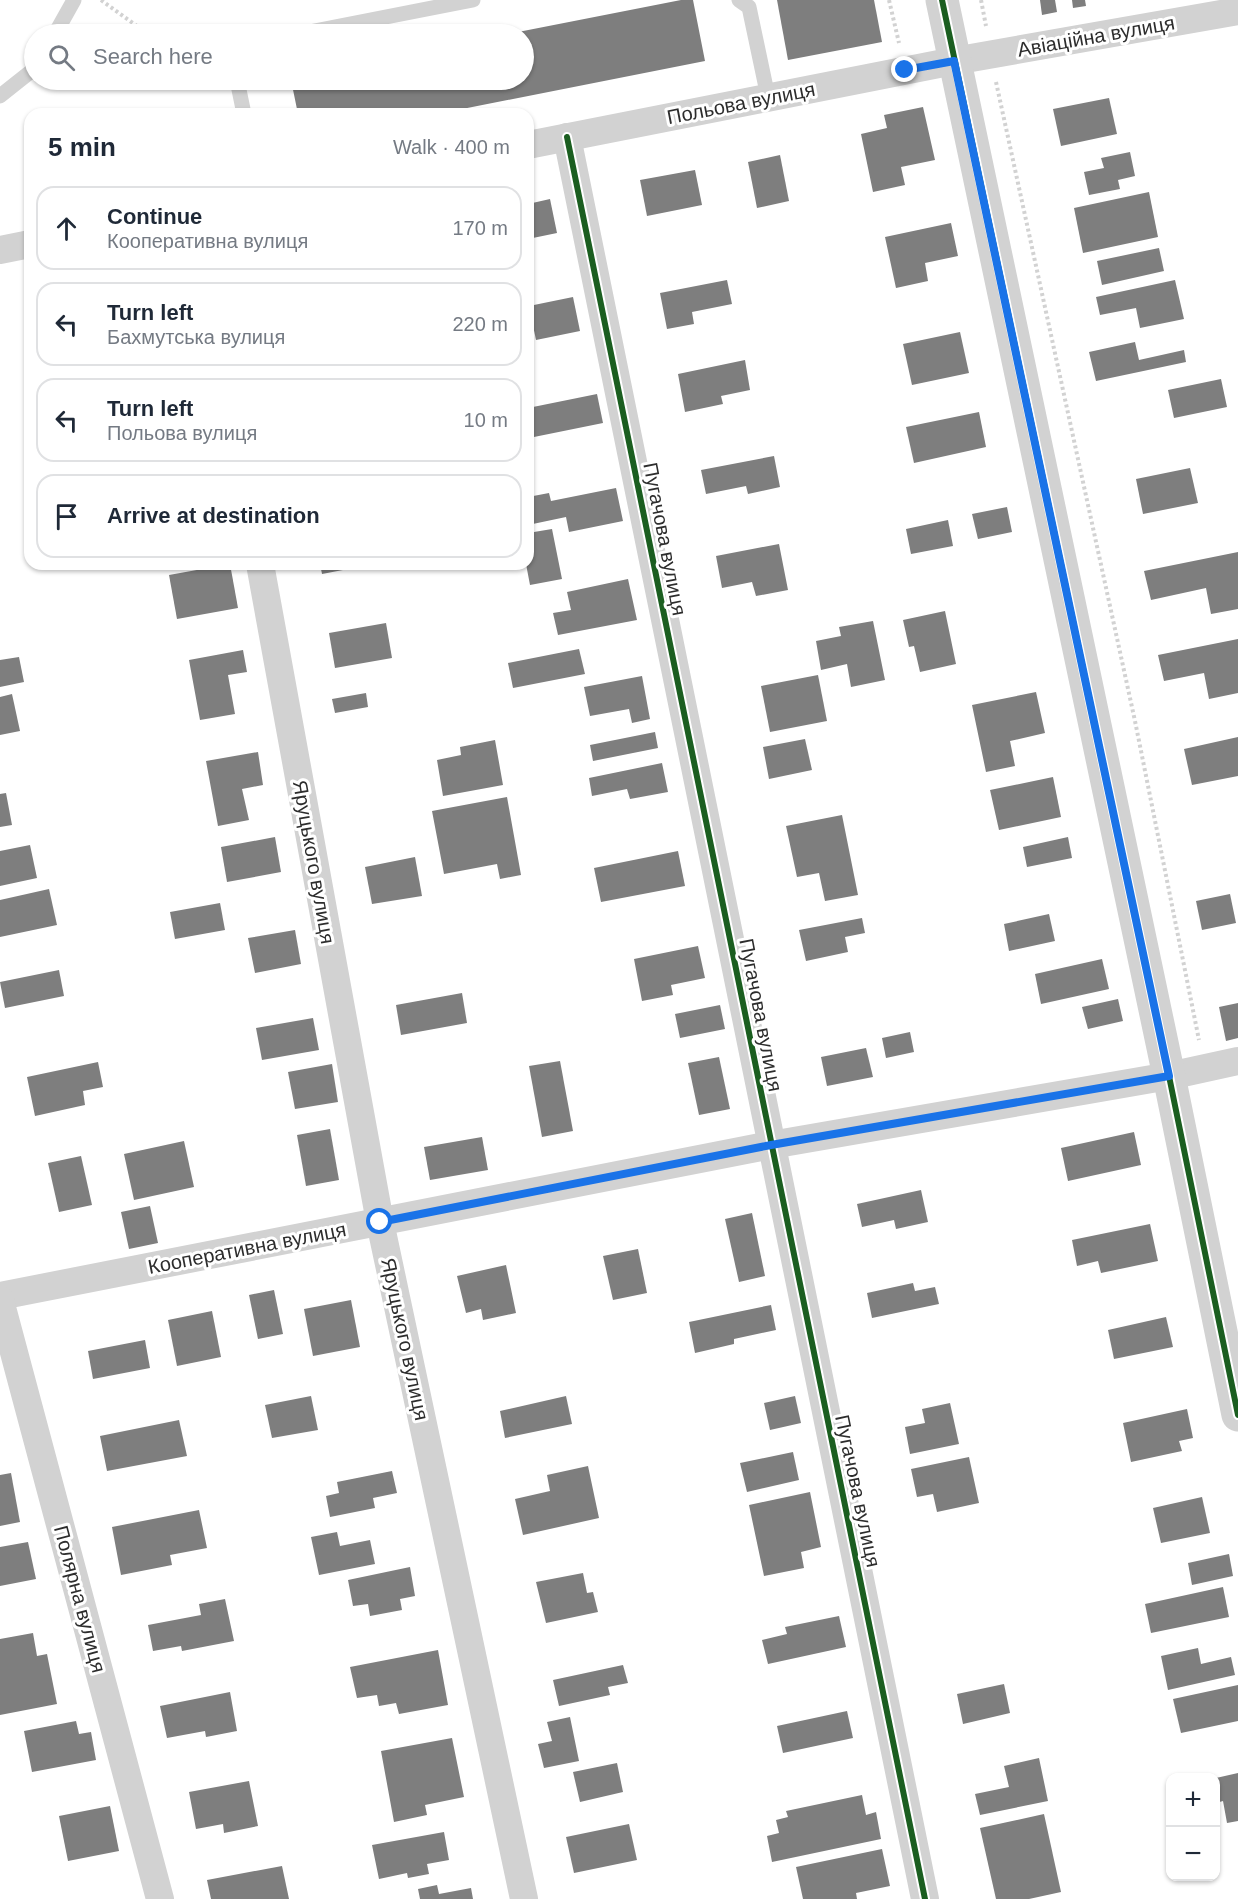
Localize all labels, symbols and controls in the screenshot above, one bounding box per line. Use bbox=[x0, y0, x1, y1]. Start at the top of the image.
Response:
street label: Авіаційна вулиця bbox=[1016, 11, 1176, 61]
search box bbox=[24, 24, 534, 90]
icon: search bbox=[45, 41, 78, 74]
text: Search here bbox=[93, 44, 213, 69]
route end bbox=[891, 56, 917, 82]
street label: Польова вулиця bbox=[665, 78, 817, 128]
text: 5 min bbox=[48, 132, 116, 162]
text: Walk · 400 m bbox=[393, 136, 510, 158]
text: Continue bbox=[107, 204, 202, 229]
icon: ahead bbox=[50, 212, 83, 245]
text: 170 m bbox=[452, 217, 508, 239]
text: Кооперативна вулиця bbox=[107, 230, 308, 252]
text: Turn left bbox=[107, 300, 193, 325]
icon: left bbox=[50, 308, 83, 341]
text: 220 m bbox=[452, 313, 508, 335]
text: Бахмутська вулиця bbox=[107, 326, 285, 348]
text: Turn left bbox=[107, 396, 193, 421]
icon: left bbox=[50, 404, 83, 437]
text: 10 m bbox=[464, 409, 508, 431]
text: Польова вулиця bbox=[107, 422, 257, 444]
street label: Пугачова вулиця bbox=[639, 461, 691, 617]
icon: arrive bbox=[50, 500, 83, 533]
text: Arrive at destination bbox=[107, 503, 320, 528]
street label: Яруцького вулиця bbox=[289, 778, 339, 946]
street label: Пугачова вулиця bbox=[735, 937, 787, 1093]
route start bbox=[366, 1208, 392, 1234]
street label: Кооперативна вулиця bbox=[146, 1218, 348, 1278]
street label: Яруцького вулиця bbox=[377, 1256, 433, 1422]
street label: Пугачова вулиця bbox=[831, 1413, 885, 1569]
street label: Полярна вулиця bbox=[50, 1523, 110, 1675]
map controls bbox=[1166, 1773, 1220, 1881]
button: + bbox=[1166, 1773, 1220, 1827]
button: − bbox=[1166, 1827, 1220, 1881]

